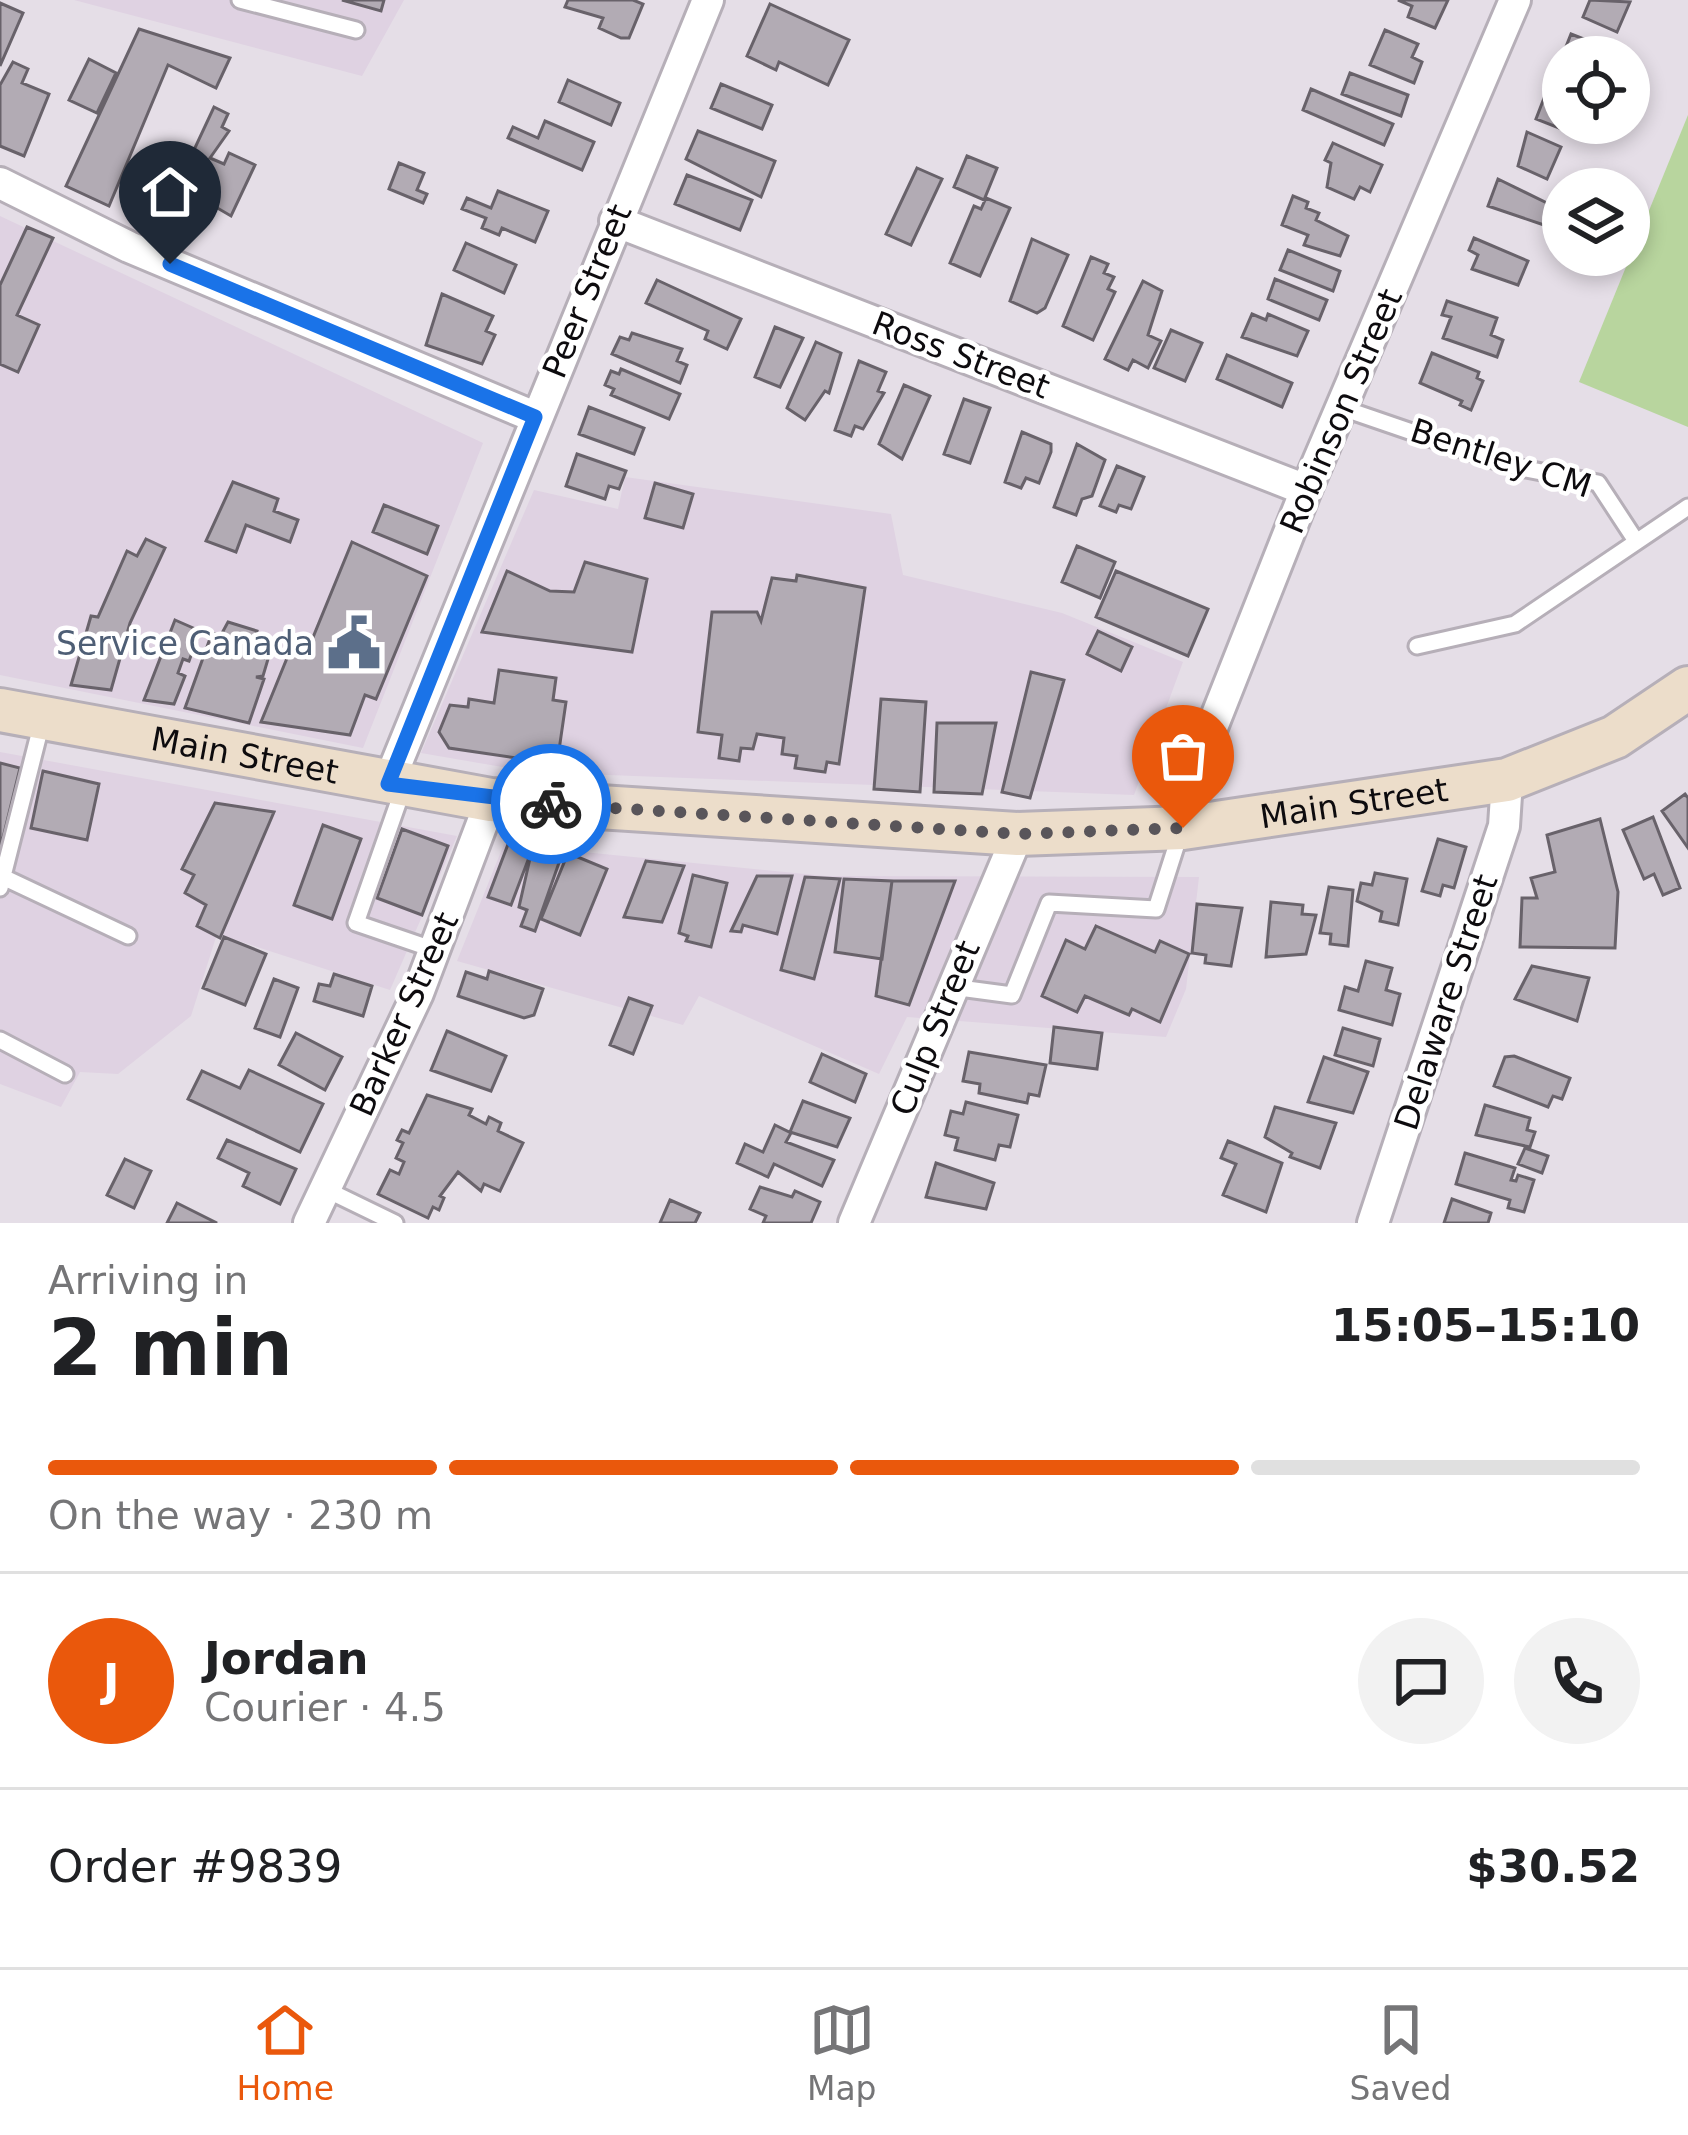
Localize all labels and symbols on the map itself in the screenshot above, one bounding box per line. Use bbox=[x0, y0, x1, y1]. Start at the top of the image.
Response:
pin bbox=[119, 141, 221, 264]
street label: Peer Street bbox=[535, 199, 640, 383]
street label: Robinson Street bbox=[1272, 283, 1410, 539]
street label: Ross Street bbox=[867, 303, 1055, 407]
street label: Bentley CM bbox=[1406, 410, 1596, 506]
public building icon: Service Canada bbox=[325, 614, 383, 672]
place label: Service Canada bbox=[56, 624, 314, 663]
pin bbox=[1132, 705, 1234, 828]
street label: Main Street bbox=[148, 719, 342, 791]
courier bbox=[491, 744, 611, 864]
street label: Main Street bbox=[1257, 770, 1450, 836]
street label: Delaware Street bbox=[1386, 869, 1506, 1135]
street label: Barker Street bbox=[342, 906, 466, 1122]
street label: Culp Street bbox=[882, 935, 988, 1121]

